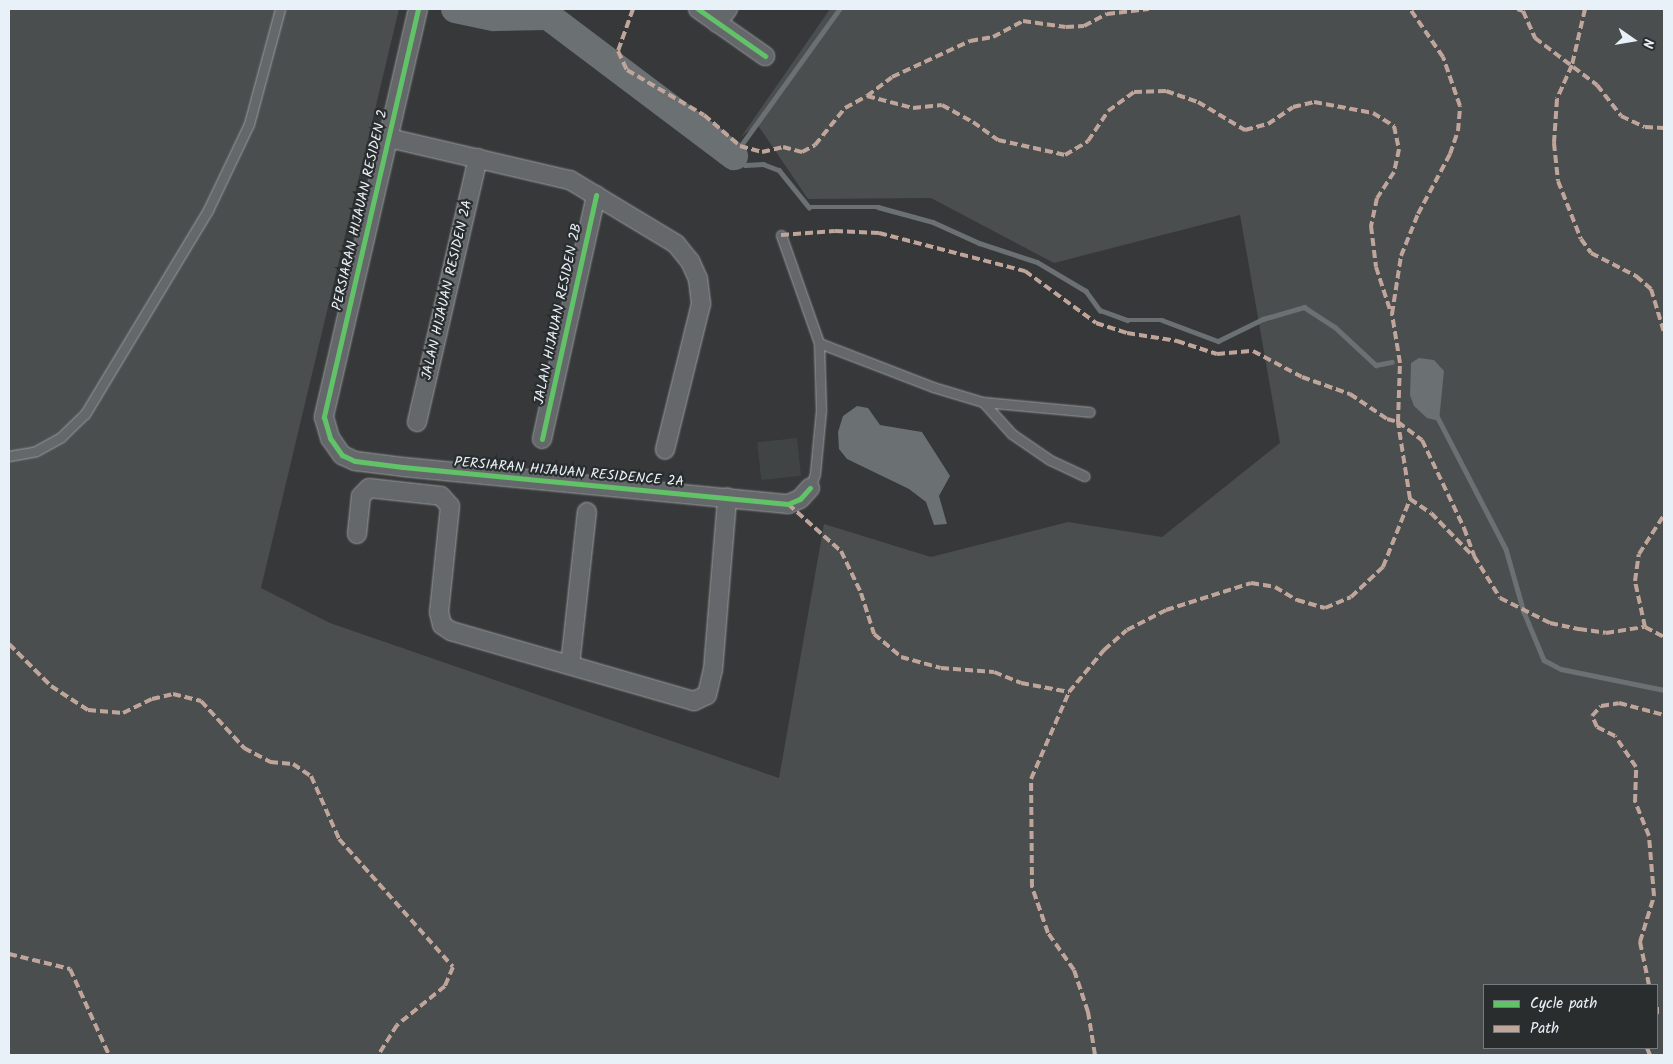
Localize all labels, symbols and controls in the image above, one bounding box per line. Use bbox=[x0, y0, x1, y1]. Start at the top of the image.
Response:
north arrow bbox=[1608, 15, 1658, 65]
text: N bbox=[1636, 37, 1659, 50]
street label: PERSIARAN HIJAUAN RESIDEN 2 bbox=[329, 108, 391, 312]
street label: JALAN HIJAUAN RESIDEN 2A bbox=[418, 198, 476, 382]
street label: JALAN HIJAUAN RESIDEN 2B bbox=[531, 222, 585, 406]
street label: PERSIARAN HIJAUAN RESIDENCE 2A bbox=[453, 454, 685, 490]
legend bbox=[1483, 984, 1658, 1049]
text: Cycle path bbox=[1530, 992, 1597, 1016]
text: Path bbox=[1530, 1017, 1559, 1041]

